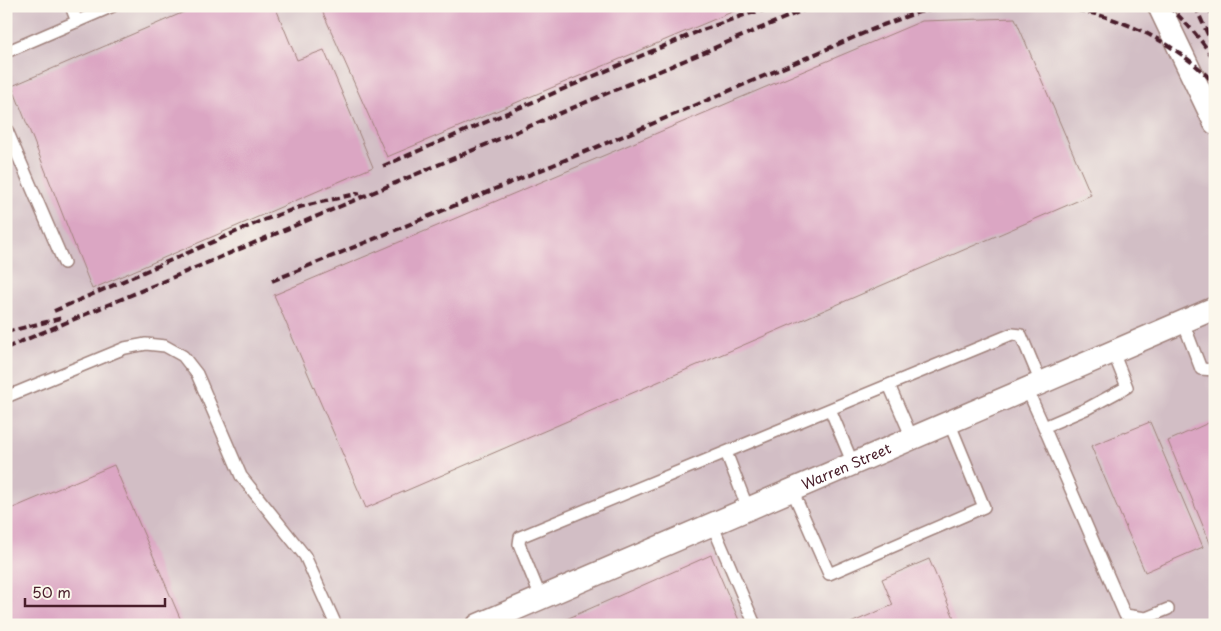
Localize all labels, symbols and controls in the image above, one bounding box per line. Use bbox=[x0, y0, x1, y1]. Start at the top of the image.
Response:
street label: Warren Street bbox=[798, 437, 895, 495]
scale bar bbox=[25, 576, 165, 608]
text: 50 m bbox=[32, 580, 71, 603]

